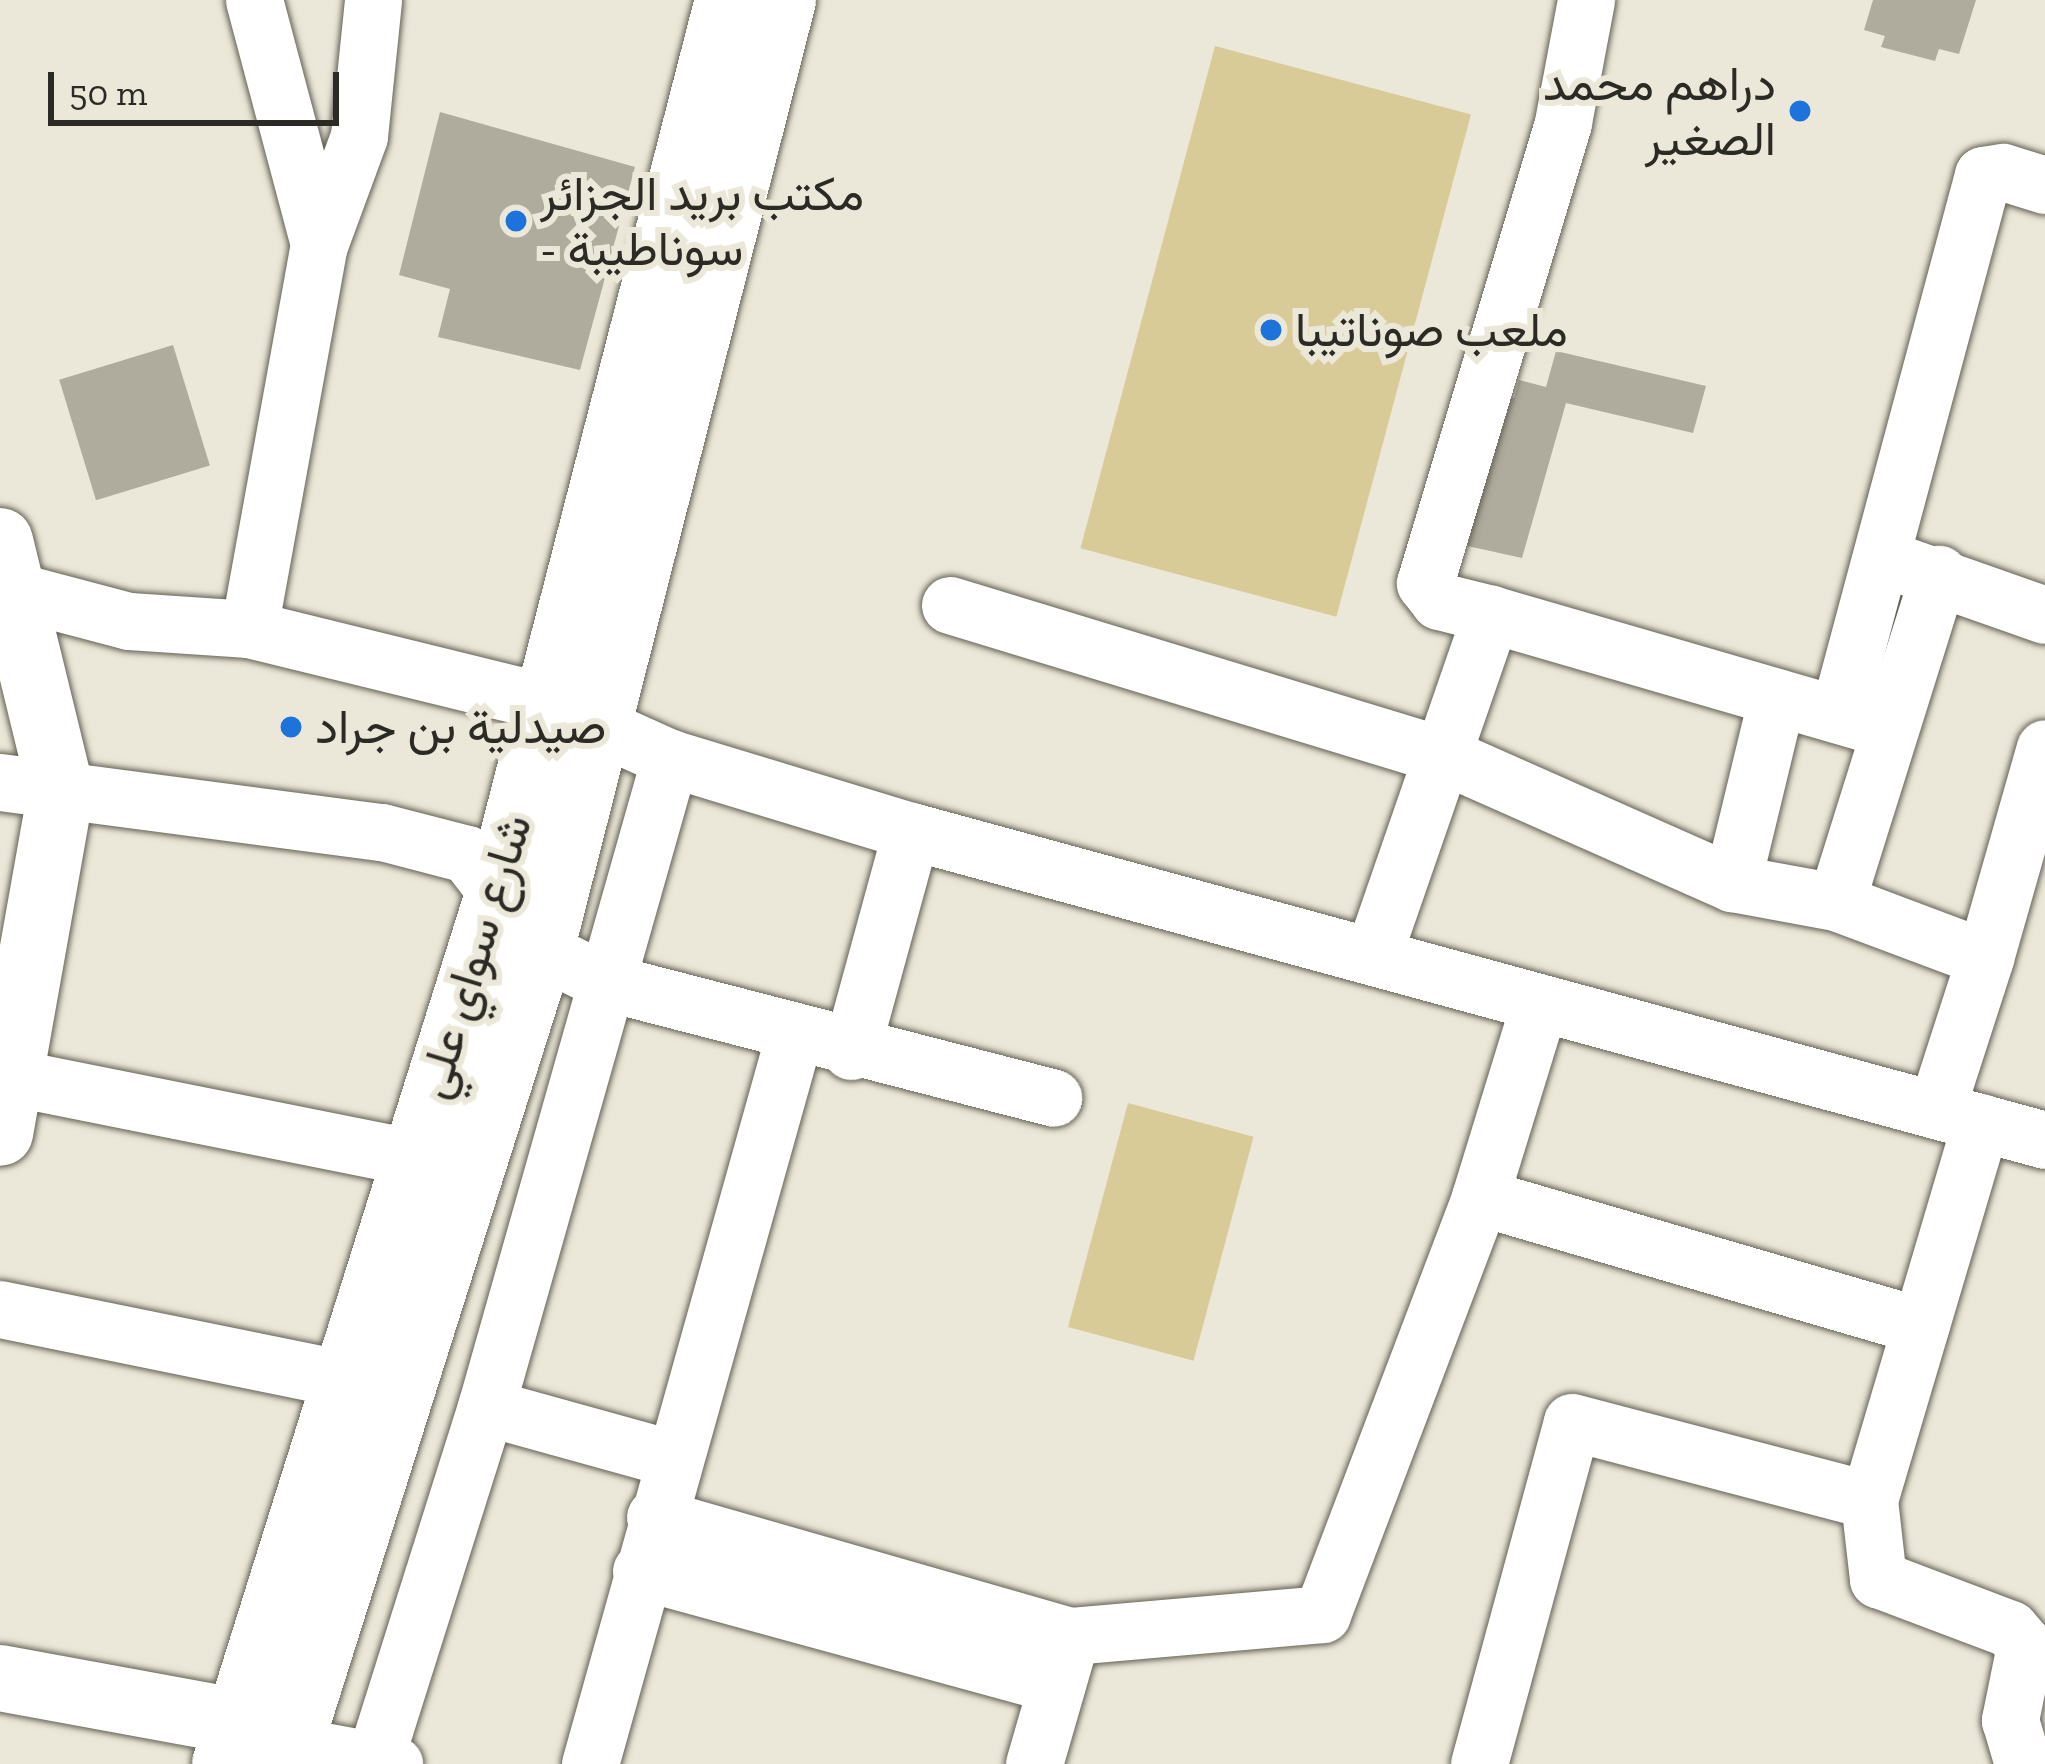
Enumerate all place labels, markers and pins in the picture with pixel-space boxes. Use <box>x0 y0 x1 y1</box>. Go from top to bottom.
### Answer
place label: دراهم محمد الصغير <box>1543 54 1776 167</box>
marker: دراهم محمد الصغير <box>1787 98 1813 124</box>
place label: مكتب بريد الجزائر - سوناطيبة <box>540 164 864 277</box>
marker: مكتب بريد الجزائر - سوناطيبة <box>503 208 529 234</box>
place label: ملعب صوناتيبا <box>1295 301 1568 359</box>
marker: ملعب صوناتيبا <box>1258 317 1284 343</box>
place label: صيدلية بن جراد <box>315 698 606 756</box>
marker: صيدلية بن جراد <box>278 714 304 740</box>

